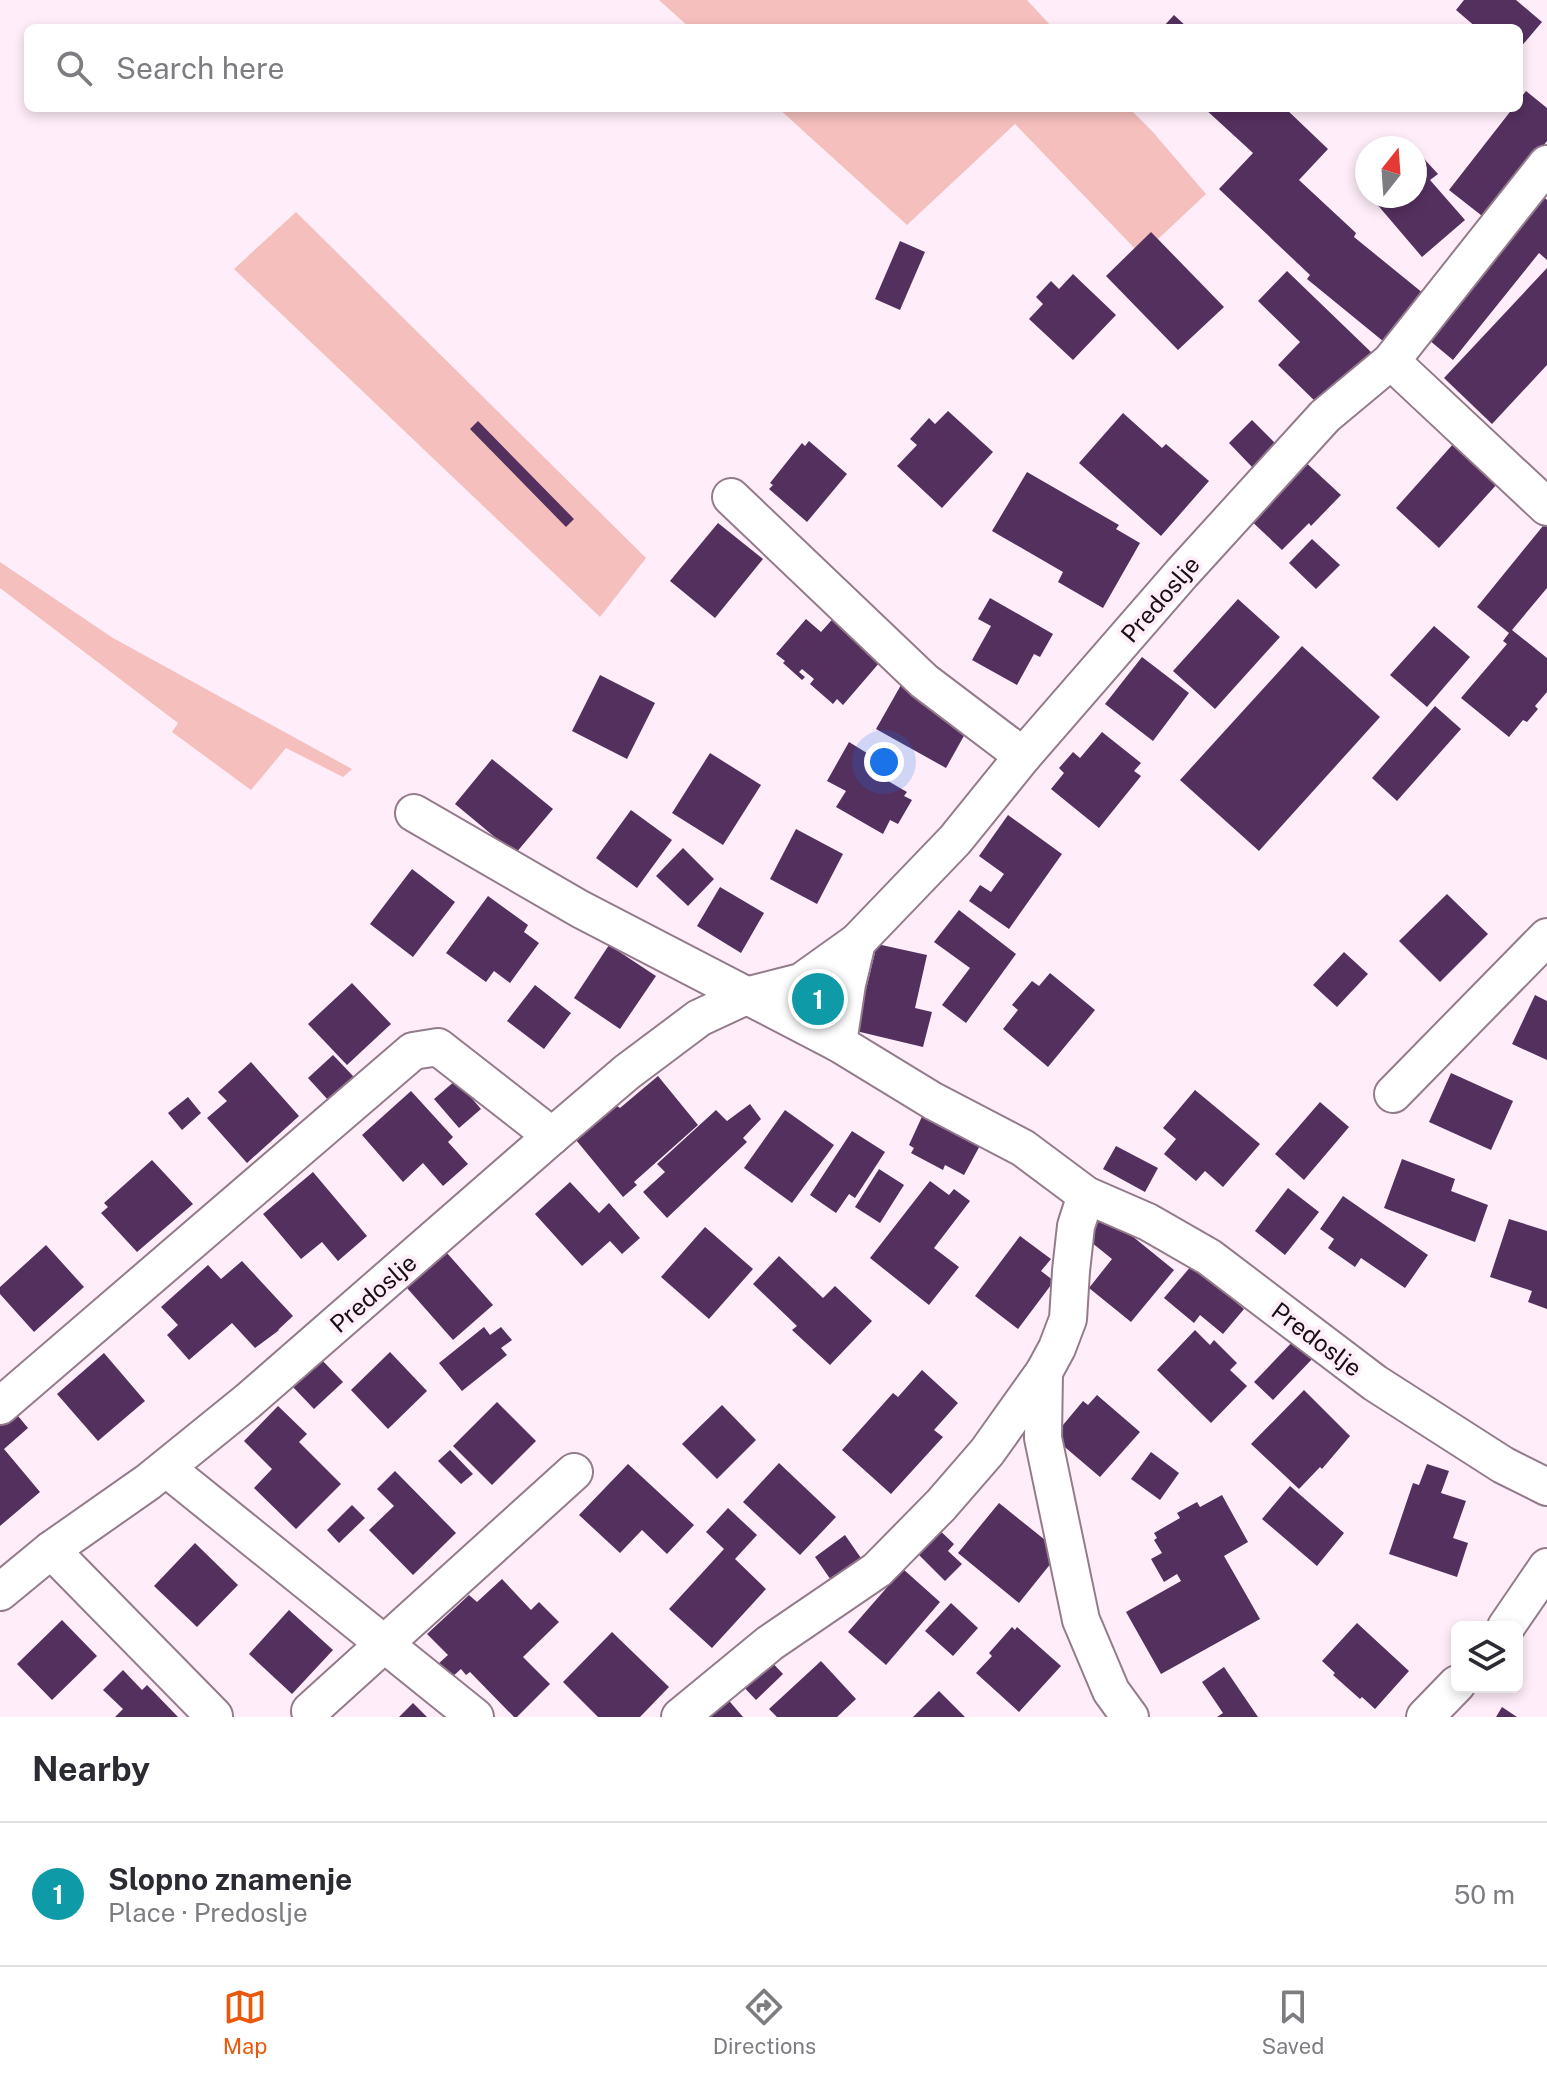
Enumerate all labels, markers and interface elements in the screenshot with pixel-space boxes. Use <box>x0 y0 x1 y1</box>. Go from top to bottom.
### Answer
search box <box>24 24 1523 112</box>
icon: search <box>52 46 96 90</box>
text: Search here <box>116 50 284 86</box>
north arrow <box>1355 136 1427 208</box>
street label: Predoslje <box>1115 550 1205 648</box>
your location <box>864 742 904 782</box>
pin: 1 <box>792 969 844 1029</box>
street label: Predoslje <box>324 1248 422 1338</box>
street label: Predoslje <box>1267 1296 1367 1382</box>
map controls <box>1451 1621 1523 1693</box>
button: layers <box>1451 1621 1523 1693</box>
text: Nearby <box>32 1749 150 1789</box>
text: Slopno znamenje <box>108 1861 352 1897</box>
text: 1 <box>52 1879 64 1910</box>
text: 50 m <box>1454 1879 1515 1910</box>
text: Place · Predoslje <box>108 1897 308 1928</box>
tab: Map <box>223 1985 267 2059</box>
tab: Directions <box>713 1985 816 2059</box>
tab: Saved <box>1261 1985 1324 2059</box>

